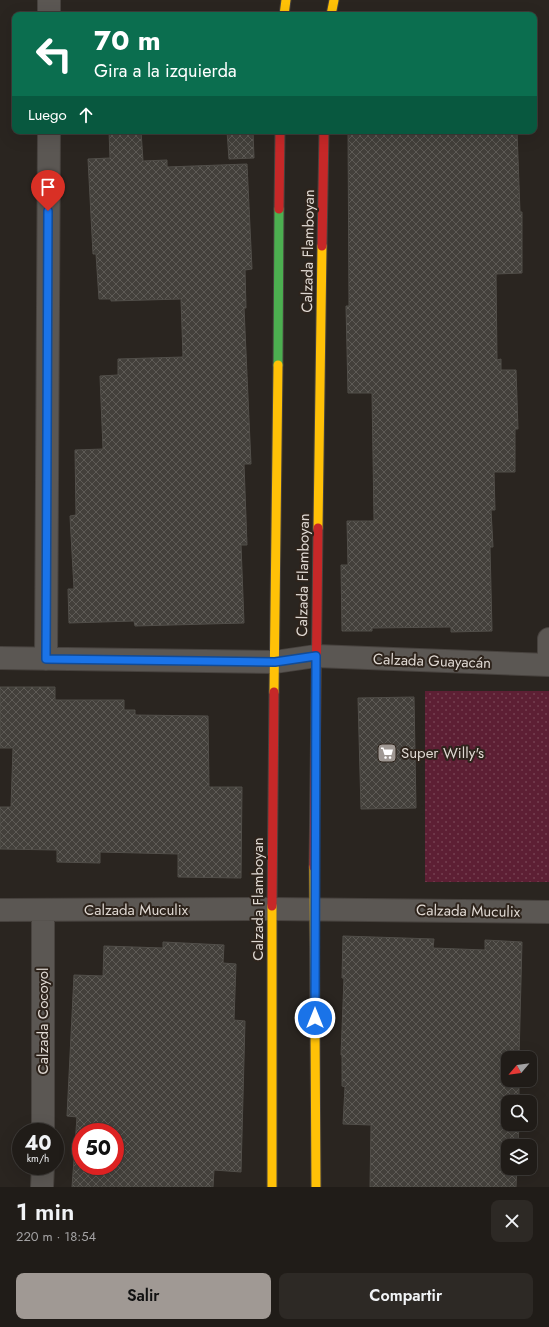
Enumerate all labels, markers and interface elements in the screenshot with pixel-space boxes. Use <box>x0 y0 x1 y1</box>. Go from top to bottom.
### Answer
text: 70 m <box>94 20 161 61</box>
icon: left <box>28 28 80 80</box>
text: Gira a la izquierda <box>94 58 237 84</box>
text: Luego <box>28 104 67 126</box>
icon: ahead <box>75 104 97 126</box>
pin <box>31 170 65 211</box>
icon: arrive <box>37 176 59 198</box>
street label: Calzada Flamboyan <box>296 189 320 313</box>
street label: Calzada Flamboyan <box>291 513 315 637</box>
street label: Calzada Guayacán <box>373 648 491 674</box>
supermarket icon: Super Willy's <box>376 742 398 764</box>
place label: Super Willy's <box>401 742 484 764</box>
street label: Calzada Flamboyan <box>247 837 269 961</box>
street label: Calzada Muculix <box>84 899 189 921</box>
street label: Calzada Muculix <box>416 899 521 923</box>
street label: Calzada Cocoyol <box>32 968 54 1074</box>
position arrow <box>294 997 336 1039</box>
north arrow <box>501 1051 537 1087</box>
map controls <box>501 1051 537 1175</box>
button: search <box>501 1095 537 1131</box>
speed limit sign: 50 <box>72 1123 124 1175</box>
text: 40 <box>24 1129 52 1158</box>
button: layers <box>501 1139 537 1175</box>
text: km/h <box>27 1151 49 1166</box>
text: 1 min <box>16 1194 74 1229</box>
button: close <box>491 1200 533 1242</box>
text: 220 m · 18:54 <box>16 1227 96 1246</box>
button: Salir <box>16 1273 271 1319</box>
button: Compartir <box>279 1273 533 1319</box>

